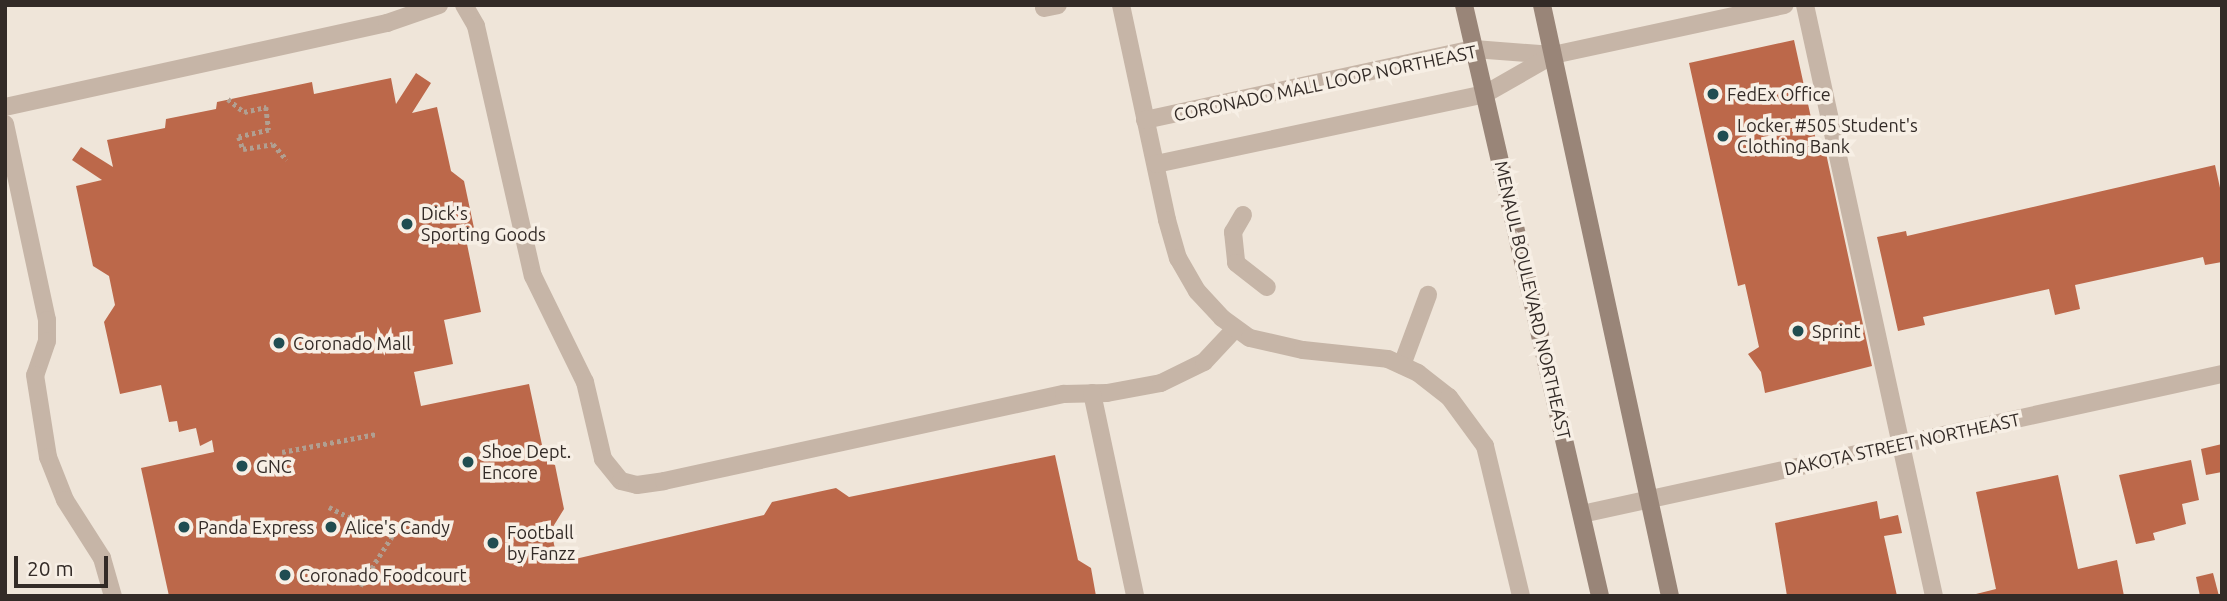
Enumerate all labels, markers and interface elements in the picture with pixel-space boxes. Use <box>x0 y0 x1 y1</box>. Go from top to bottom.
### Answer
street label: CORONADO MALL LOOP NORTHEAST <box>1172 40 1478 126</box>
place label: FedEx Office <box>1727 83 1831 105</box>
marker: FedEx Office <box>1705 86 1721 102</box>
place label: Locker #505 Student's Clothing Bank <box>1737 115 1918 158</box>
marker: Locker #505 Student's Clothing Bank <box>1715 128 1731 144</box>
street label: MENAUL BOULEVARD NORTHEAST <box>1490 159 1576 441</box>
place label: Dick's Sporting Goods <box>421 203 546 246</box>
marker: Dick's Sporting Goods <box>399 216 415 232</box>
place label: Sprint <box>1812 320 1861 342</box>
marker: Sprint <box>1790 323 1806 339</box>
place label: Coronado Mall <box>293 332 411 354</box>
marker: Coronado Mall <box>271 335 287 351</box>
street label: DAKOTA STREET NORTHEAST <box>1782 408 2022 480</box>
place label: Shoe Dept. Encore <box>482 441 571 484</box>
marker: Shoe Dept. Encore <box>460 454 476 470</box>
place label: GNC <box>256 455 292 477</box>
marker: GNC <box>234 458 250 474</box>
place label: Panda Express <box>198 516 314 538</box>
place label: Alice's Candy <box>345 516 450 538</box>
marker: Panda Express <box>176 519 192 535</box>
marker: Alice's Candy <box>323 519 339 535</box>
place label: Football by Fanzz <box>507 522 575 564</box>
marker: Football by Fanzz <box>485 535 501 551</box>
scale bar <box>18 542 112 586</box>
text: 20 m <box>27 556 74 580</box>
place label: Coronado Foodcourt <box>299 564 467 586</box>
marker: Coronado Foodcourt <box>277 567 293 583</box>

